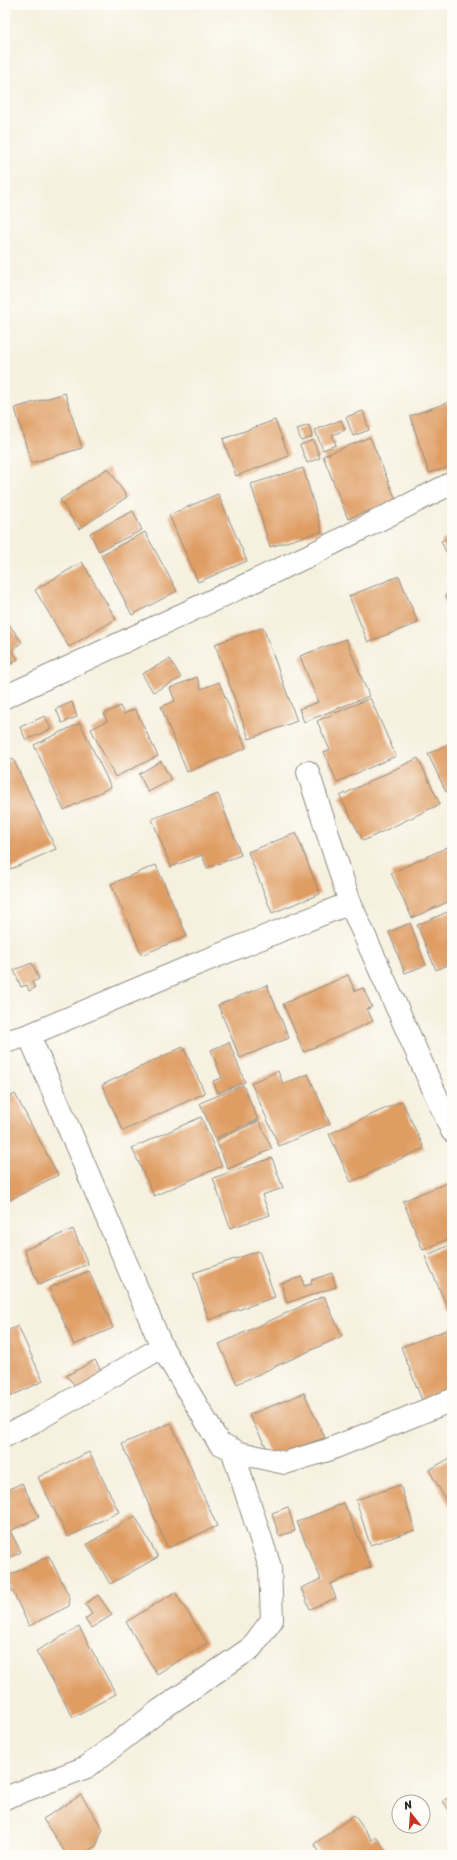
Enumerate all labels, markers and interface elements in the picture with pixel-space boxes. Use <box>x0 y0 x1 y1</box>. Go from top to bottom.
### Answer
north arrow <box>391 1794 431 1834</box>
text: N <box>401 1795 415 1815</box>

